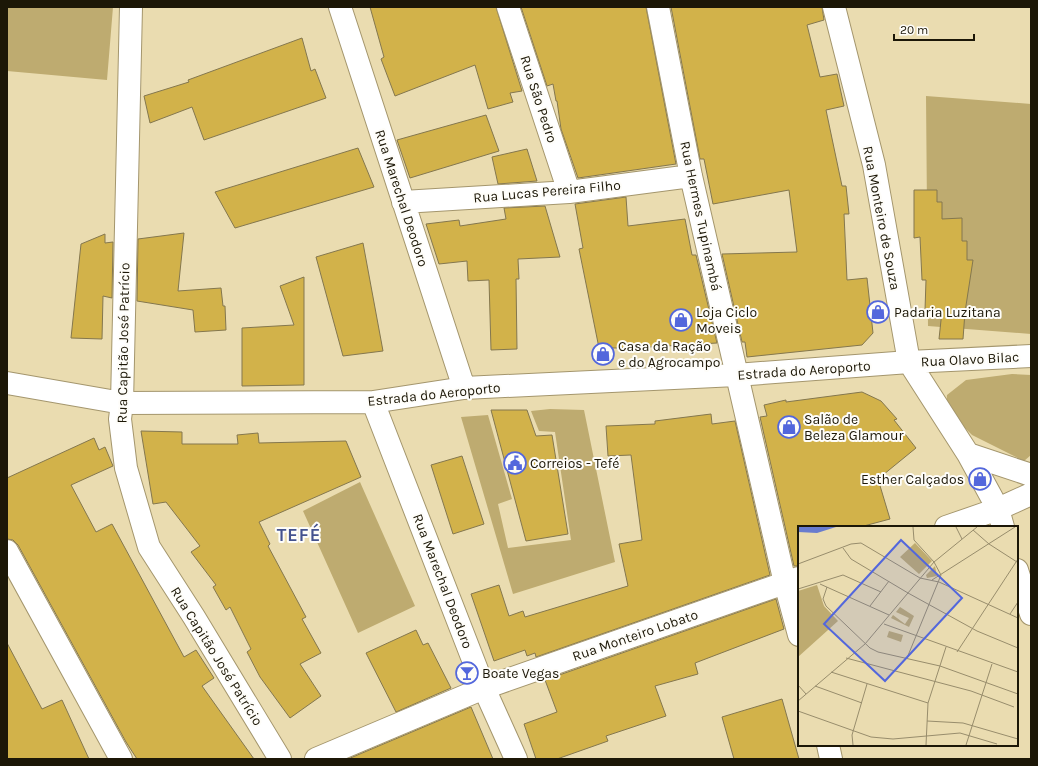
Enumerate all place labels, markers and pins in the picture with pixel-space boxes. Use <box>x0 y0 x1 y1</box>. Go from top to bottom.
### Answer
shop icon: Padaria Luzitana <box>865 299 891 325</box>
place label: Loja Ciclo Moveis <box>696 304 757 337</box>
place label: Padaria Luzitana <box>894 304 1001 321</box>
shop icon: Loja Ciclo Moveis <box>668 307 694 333</box>
place label: Casa da Ração e do Agrocampo <box>618 338 720 371</box>
shop icon: Casa da Ração e do Agrocampo <box>590 341 616 367</box>
place label: Salão de Beleza Glamour <box>804 411 905 444</box>
shop icon: Salão de Beleza Glamour <box>776 414 802 440</box>
public building icon: Correios - Tefé <box>502 450 528 476</box>
place label: Correios - Tefé <box>530 455 619 472</box>
shop icon: Esther Calçados <box>967 466 993 492</box>
place label: Esther Calçados <box>861 471 964 488</box>
bar icon: Boate Vegas <box>454 660 480 686</box>
place label: Boate Vegas <box>482 665 559 682</box>

